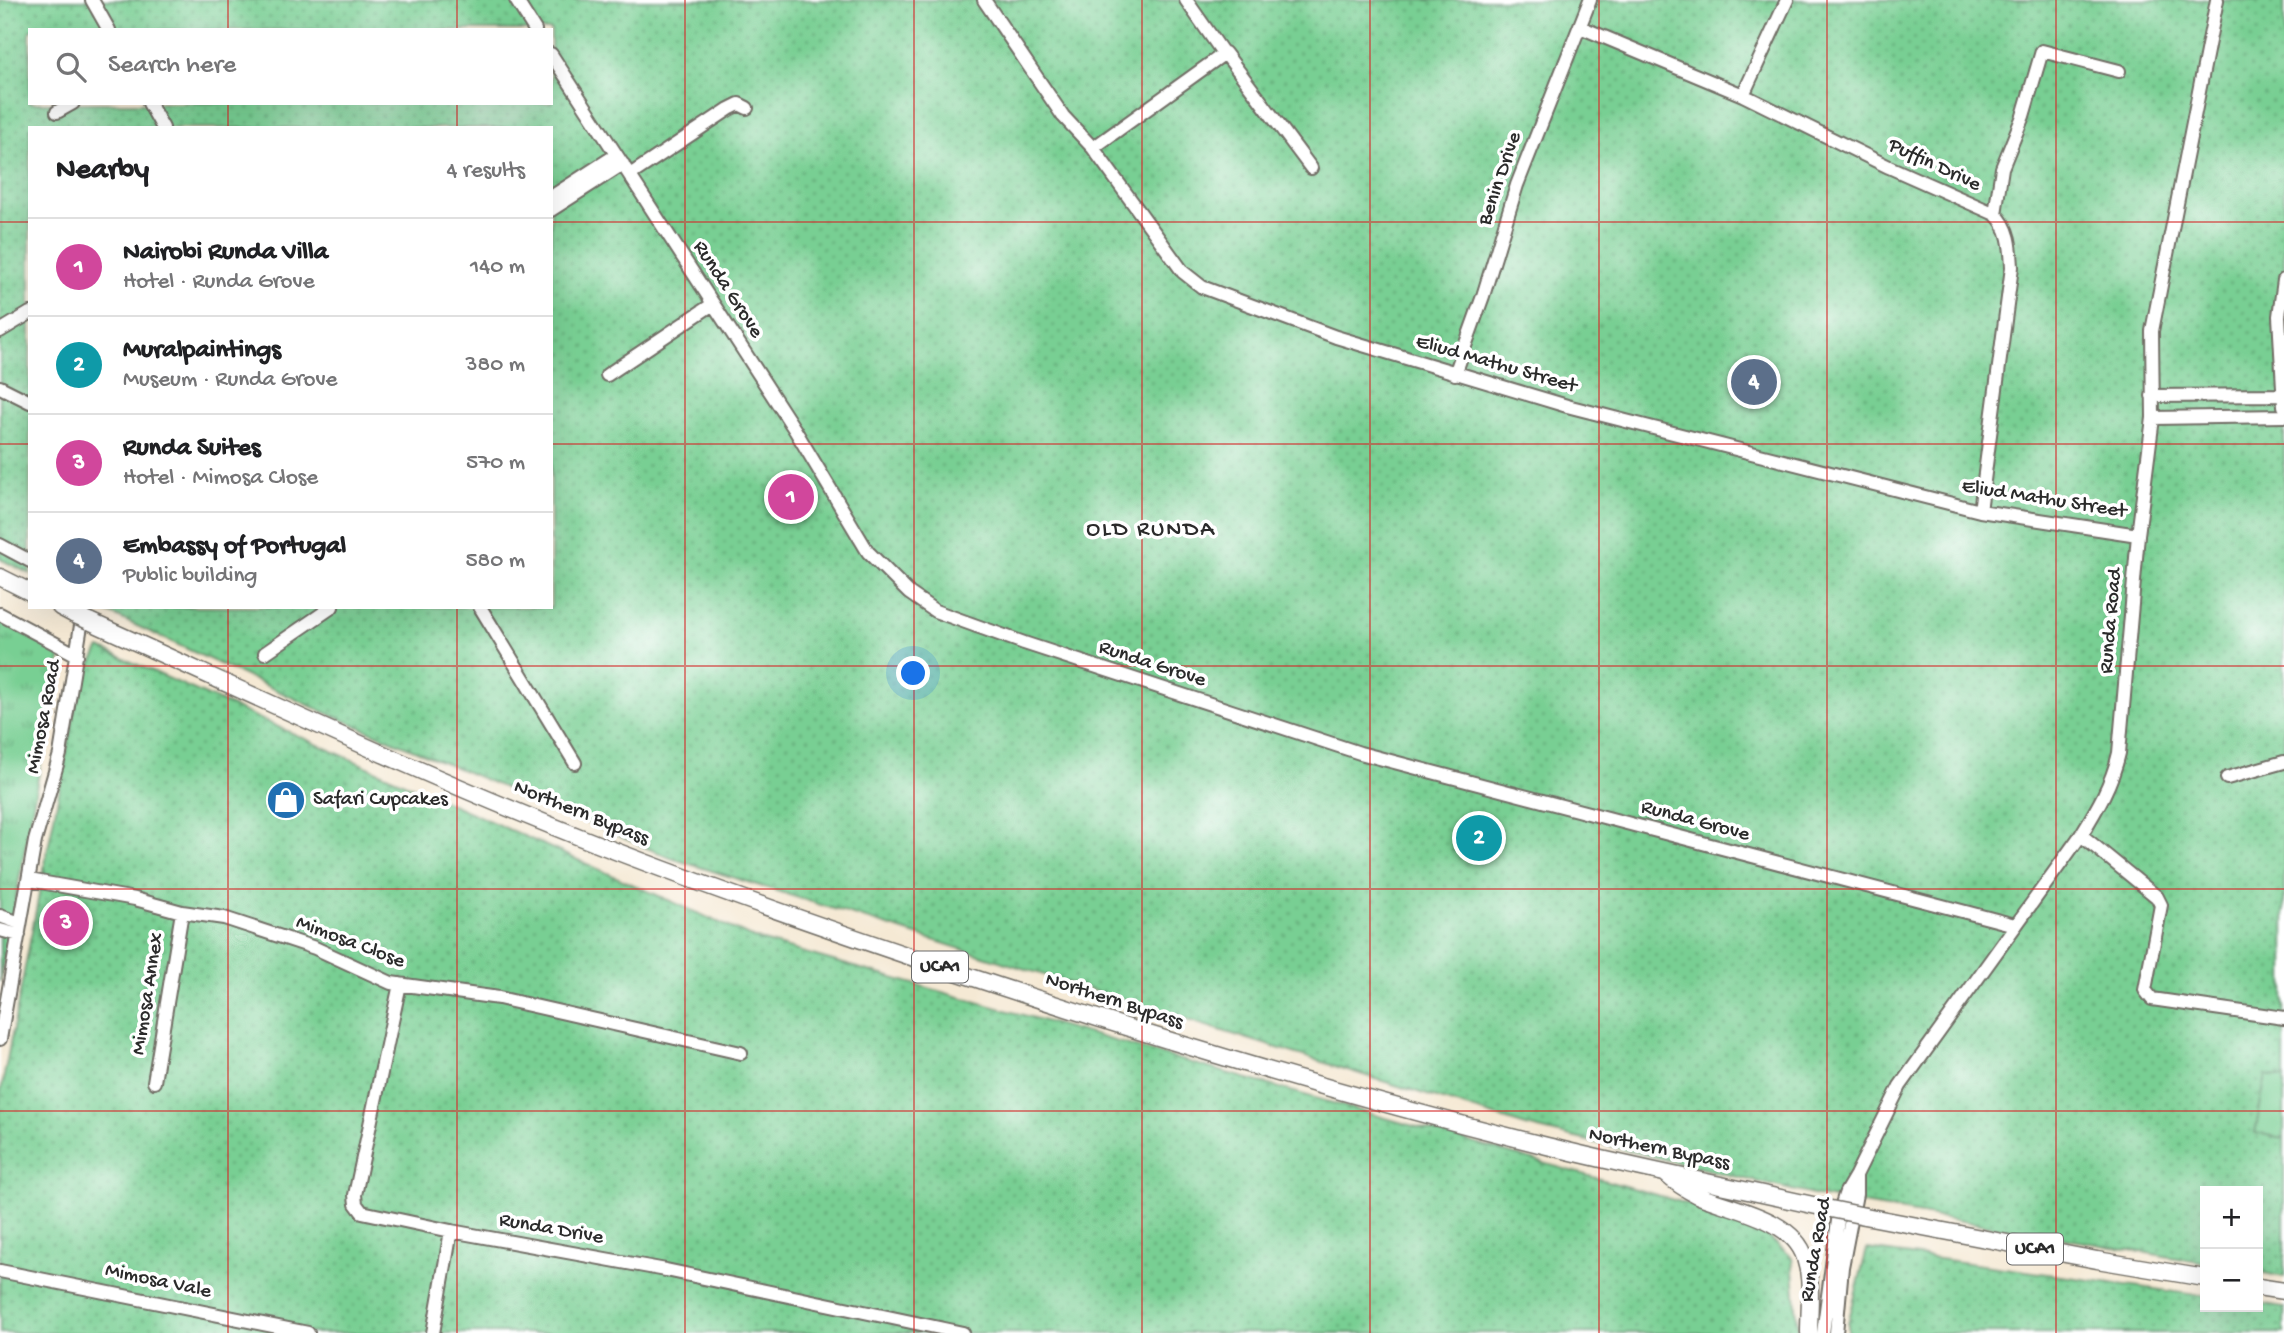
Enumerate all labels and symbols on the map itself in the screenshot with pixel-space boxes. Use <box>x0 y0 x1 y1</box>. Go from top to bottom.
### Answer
street label: Benin Drive <box>1473 128 1529 230</box>
street label: Puffin Drive <box>1883 133 1985 199</box>
street label: Runda Grove <box>686 236 768 345</box>
street label: Eliud Mathu Street <box>1413 330 1582 401</box>
pin: 4 <box>1731 356 1777 408</box>
pin: 1 <box>768 471 814 523</box>
street label: Eliud Mathu Street <box>1960 475 2130 526</box>
district label: OLD RUNDA <box>1086 517 1216 544</box>
street label: Runda Road <box>2095 566 2129 675</box>
street label: Runda Grove <box>1095 636 1210 694</box>
street label: Mimosa Road <box>22 656 69 776</box>
your location <box>896 656 930 690</box>
street label: Northern Bypass <box>510 776 653 853</box>
shop icon: Safari Cupcakes <box>265 779 307 821</box>
place label: Safari Cupcakes <box>313 788 449 813</box>
street label: Runda Grove <box>1638 796 1753 849</box>
pin: 2 <box>1456 812 1502 864</box>
pin: 3 <box>43 897 89 949</box>
street label: Mimosa Close <box>292 911 409 976</box>
street label: Mimosa Annex <box>127 931 171 1057</box>
road number: UCA1 <box>912 951 968 982</box>
street label: Northern Bypass <box>1042 968 1187 1036</box>
street label: Northern Bypass <box>1586 1123 1733 1177</box>
street label: Runda Road <box>1796 1194 1839 1304</box>
street label: Runda Drive <box>497 1209 606 1252</box>
road number: UCA1 <box>2007 1233 2063 1264</box>
street label: Mimosa Vale <box>103 1259 215 1306</box>

